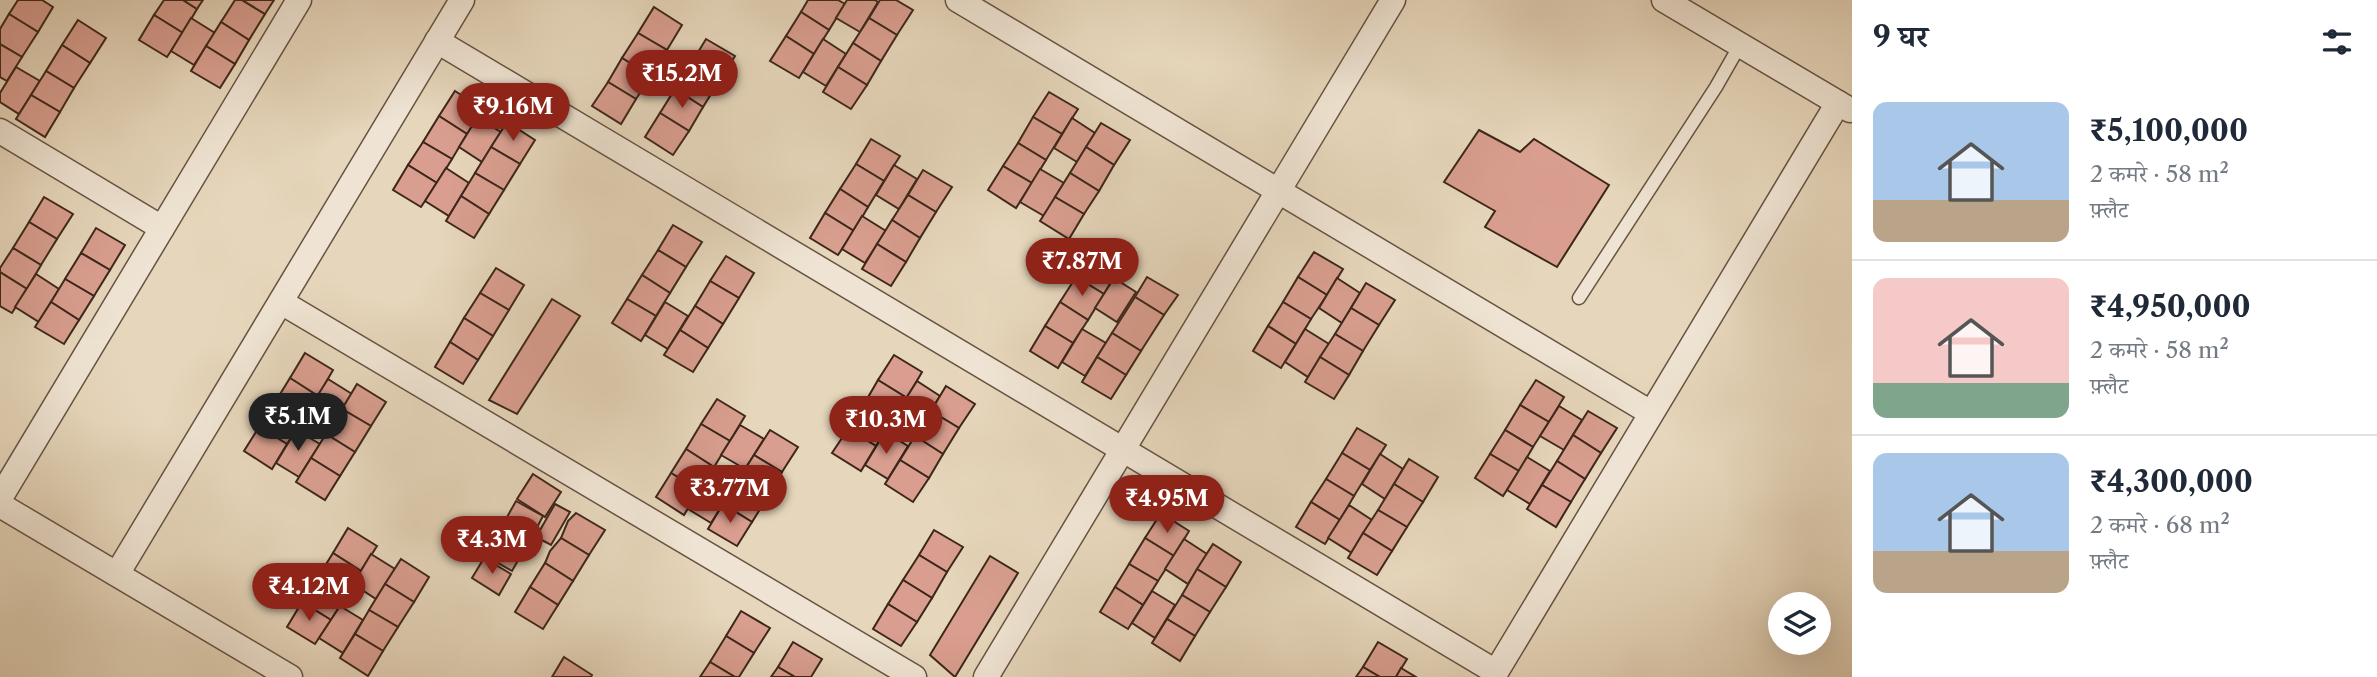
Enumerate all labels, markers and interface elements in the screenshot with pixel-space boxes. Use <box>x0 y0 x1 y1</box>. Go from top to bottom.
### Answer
text: 9 घर <box>1873 18 1928 55</box>
icon: filters <box>2318 23 2356 61</box>
pin: ₹15.2M <box>625 50 739 110</box>
text: ₹15.2M <box>642 59 722 87</box>
pin: ₹9.16M <box>456 83 570 143</box>
text: ₹9.16M <box>473 92 553 120</box>
text: ₹5,100,000 <box>2090 112 2248 149</box>
icon: home <box>1929 130 2013 214</box>
text: 2 कमरे · 58 m² <box>2090 160 2229 188</box>
text: फ़्लैट <box>2090 196 2128 224</box>
pin: ₹7.87M <box>1025 238 1139 298</box>
text: ₹7.87M <box>1042 247 1122 275</box>
text: ₹4,950,000 <box>2090 288 2251 325</box>
icon: home <box>1929 306 2013 390</box>
text: 2 कमरे · 58 m² <box>2090 336 2229 364</box>
text: फ़्लैट <box>2090 372 2128 400</box>
pin: ₹5.1M <box>249 393 347 453</box>
pin: ₹10.3M <box>829 396 943 456</box>
text: ₹5.1M <box>265 402 331 430</box>
text: ₹10.3M <box>845 405 927 433</box>
text: ₹4,300,000 <box>2090 463 2253 500</box>
pin: ₹3.77M <box>673 466 787 525</box>
text: ₹3.77M <box>690 474 770 502</box>
pin: ₹4.95M <box>1110 476 1224 535</box>
icon: home <box>1929 481 2013 565</box>
text: ₹4.95M <box>1125 484 1209 512</box>
text: 2 कमरे · 68 m² <box>2090 511 2230 539</box>
pin: ₹4.3M <box>443 516 541 576</box>
text: ₹4.3M <box>457 525 527 553</box>
text: फ़्लैट <box>2090 547 2128 575</box>
pin: ₹4.12M <box>252 564 366 623</box>
text: ₹4.12M <box>268 572 350 600</box>
map controls <box>1768 592 1831 655</box>
button: layers <box>1768 592 1831 655</box>

